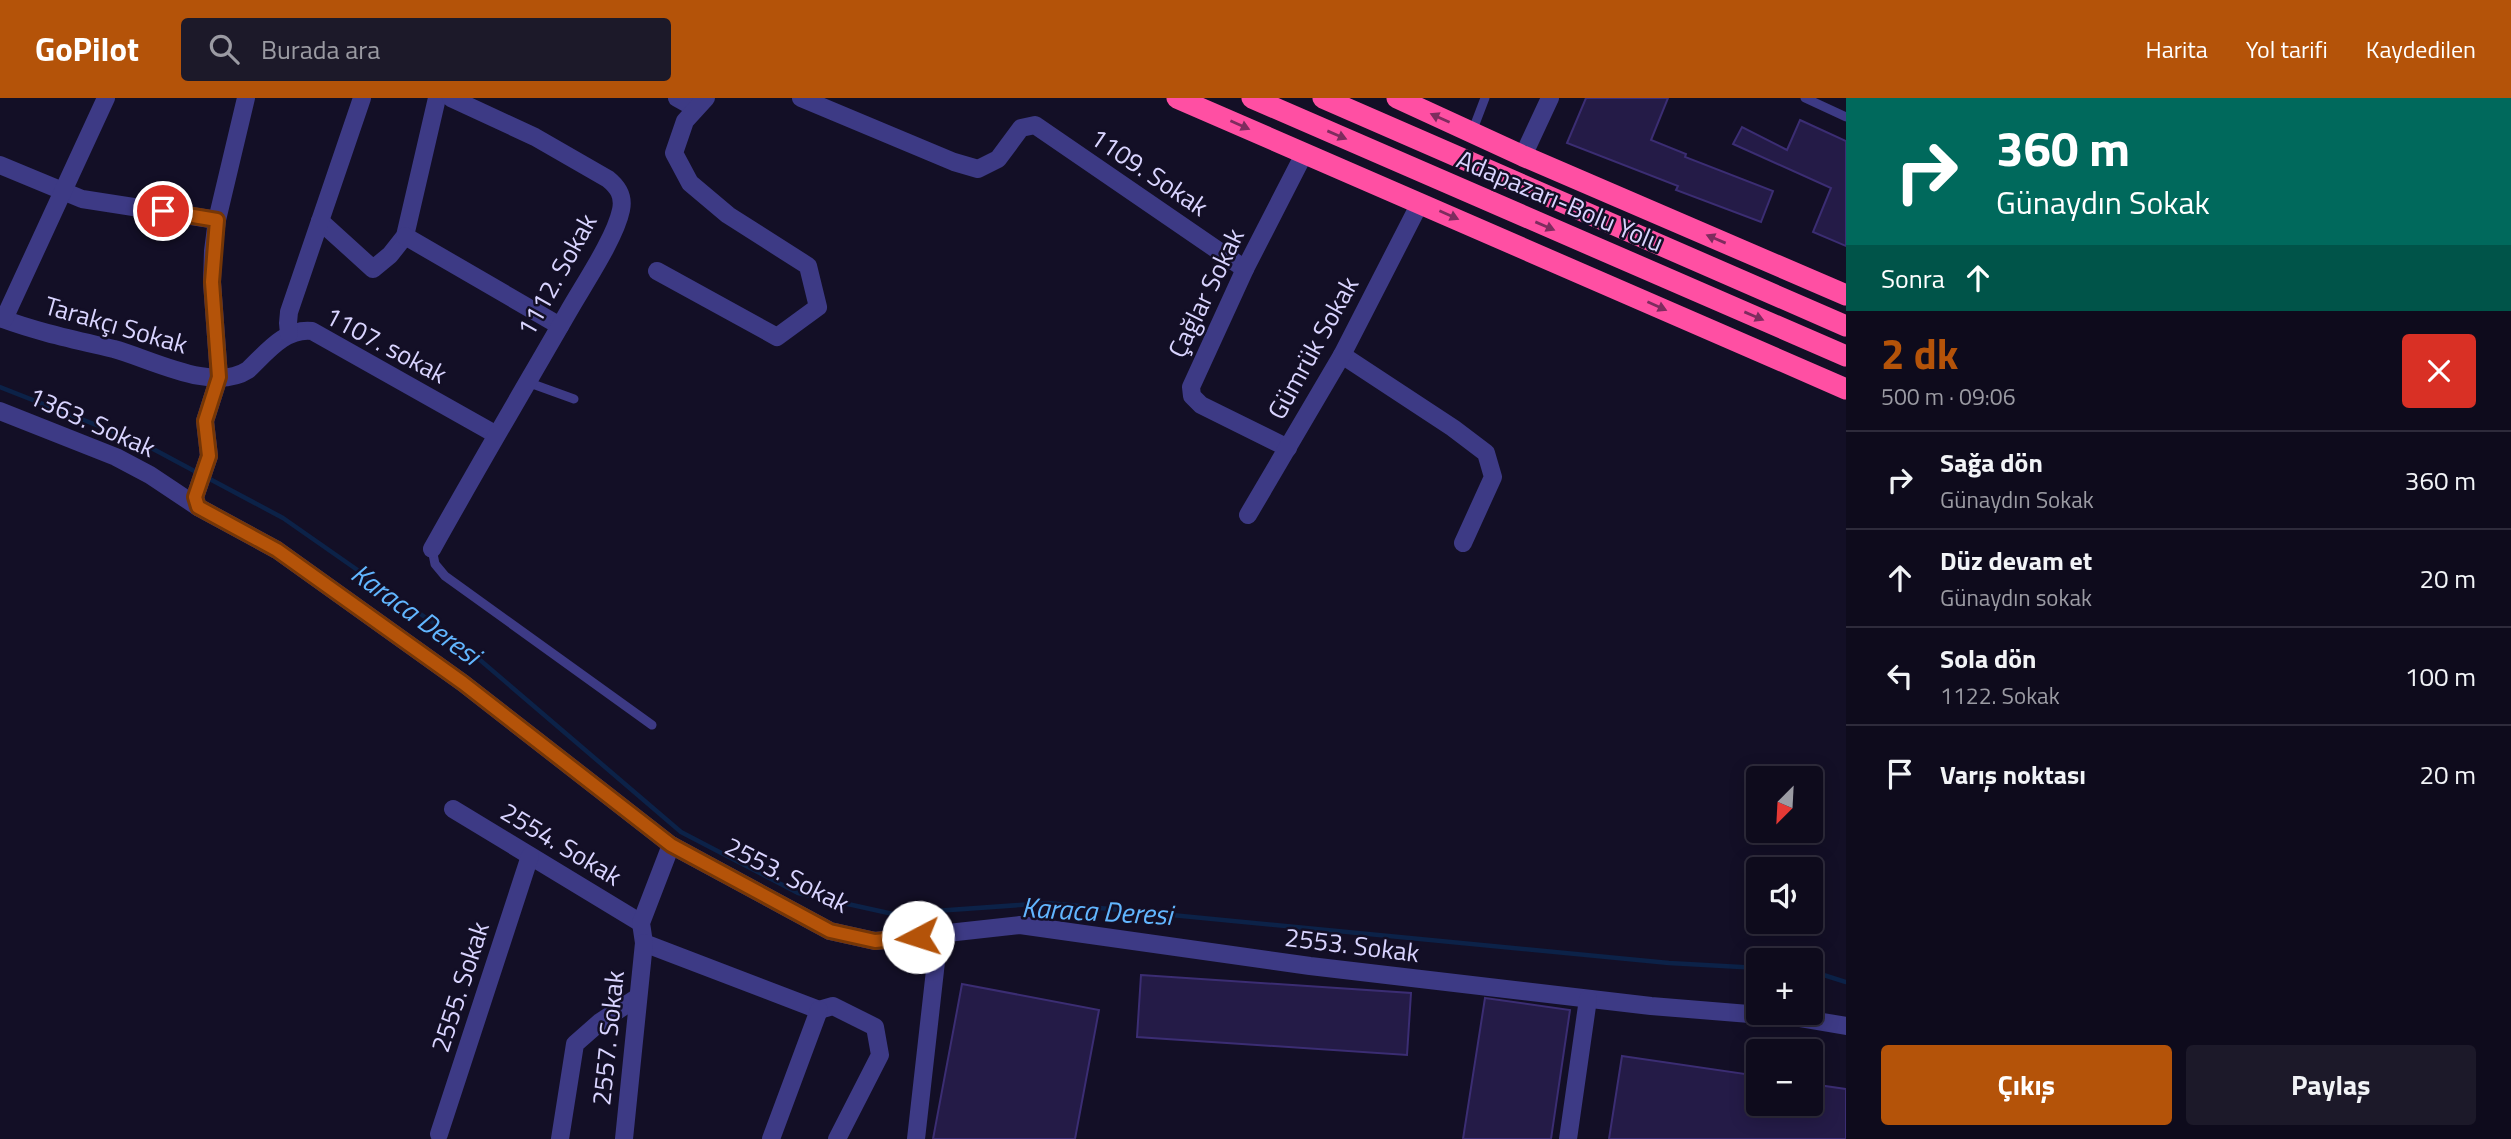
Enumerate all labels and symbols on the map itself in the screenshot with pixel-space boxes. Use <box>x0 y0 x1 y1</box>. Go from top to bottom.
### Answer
one-way arrow <box>1430 112 1451 123</box>
street label: 1109. Sokak <box>1082 118 1216 226</box>
one-way arrow <box>1229 120 1250 131</box>
one-way arrow <box>1326 130 1347 141</box>
street label: Adapazarı-Bolu Yolu <box>1451 139 1669 262</box>
pin <box>133 181 193 241</box>
street label: 1112. Sokak <box>507 206 606 343</box>
one-way arrow <box>1438 210 1459 221</box>
one-way arrow <box>1535 220 1556 231</box>
street label: Çağlar Sokak <box>1157 221 1254 364</box>
one-way arrow <box>1706 233 1726 245</box>
street label: Gümrük Sokak <box>1257 269 1368 426</box>
street label: Tarakçı Sokak <box>40 286 192 364</box>
street label: 1107. sokak <box>318 296 454 393</box>
one-way arrow <box>1647 300 1667 312</box>
one-way arrow <box>1744 310 1764 322</box>
street label: 1363. Sokak <box>22 376 162 467</box>
water label: Karaca Deresi <box>343 552 493 677</box>
north arrow <box>1746 766 1824 844</box>
street label: 2554. Sokak <box>493 792 629 895</box>
street label: 2553. Sokak <box>718 826 856 923</box>
water label: Karaca Deresi <box>1021 885 1177 936</box>
position arrow <box>881 900 955 974</box>
street label: 2555. Sokak <box>420 916 499 1057</box>
street label: 2553. Sokak <box>1283 917 1422 972</box>
street label: 2557. Sokak <box>581 969 634 1107</box>

